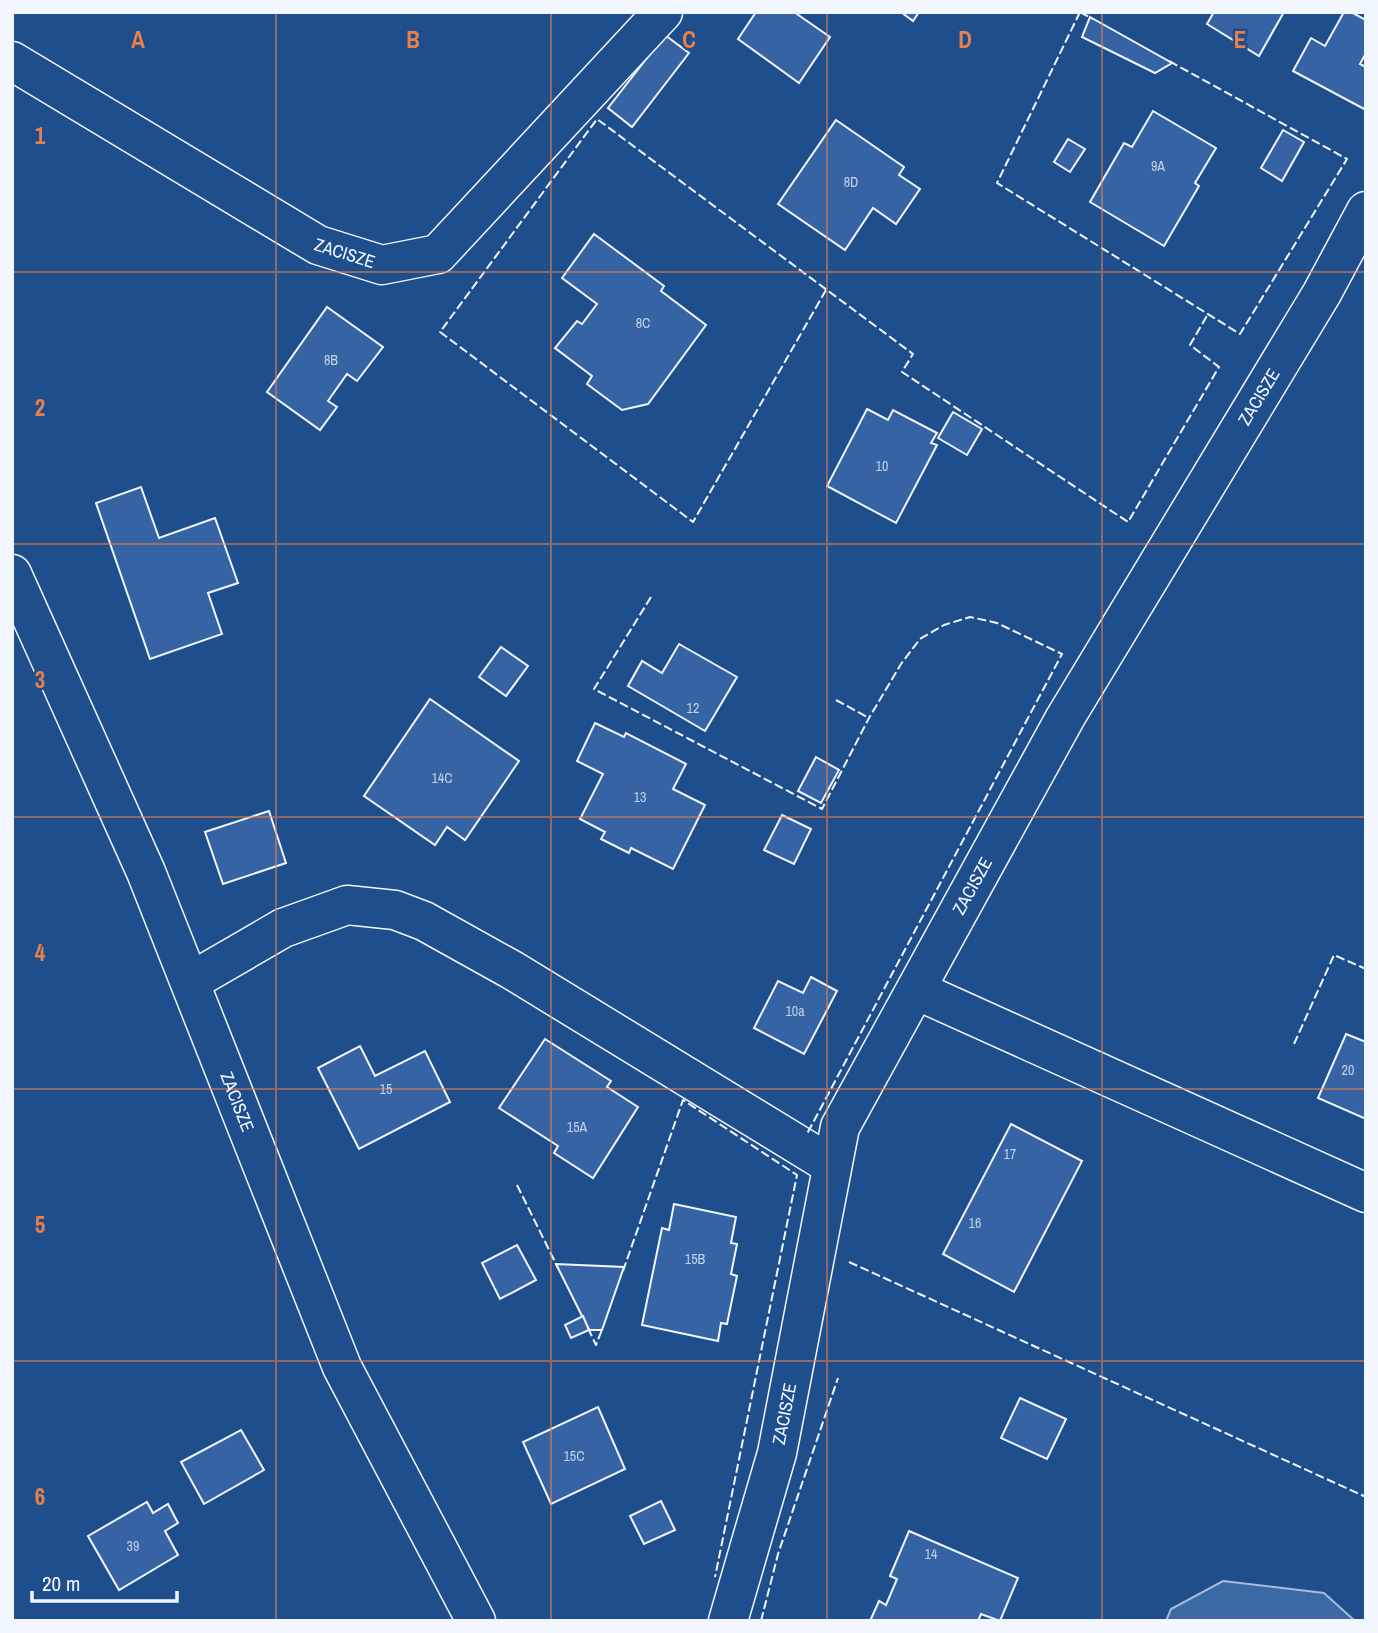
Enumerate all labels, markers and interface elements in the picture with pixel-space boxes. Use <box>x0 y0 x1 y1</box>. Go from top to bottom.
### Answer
text: A <box>131 24 145 55</box>
text: B <box>406 24 420 55</box>
text: C <box>682 24 696 55</box>
text: D <box>958 24 972 55</box>
text: E <box>1234 24 1246 55</box>
text: 1 <box>35 120 46 151</box>
house number: 9A <box>1151 157 1165 175</box>
house number: 8D <box>844 173 858 191</box>
street label: ZACISZE <box>311 232 378 274</box>
house number: 8C <box>636 314 650 332</box>
house number: 8B <box>324 351 338 369</box>
street label: ZACISZE <box>1232 364 1286 430</box>
text: 2 <box>35 392 45 423</box>
house number: 10 <box>876 457 888 475</box>
text: 3 <box>35 664 45 695</box>
house number: 12 <box>687 699 699 717</box>
house number: 14C <box>431 769 453 787</box>
house number: 13 <box>634 788 646 806</box>
street label: ZACISZE <box>946 852 998 919</box>
text: 4 <box>35 937 46 968</box>
house number: 10a <box>785 1002 805 1020</box>
house number: 20 <box>1342 1061 1354 1079</box>
street label: ZACISZE <box>214 1068 261 1135</box>
house number: 15 <box>380 1080 392 1098</box>
house number: 15A <box>567 1118 588 1136</box>
house number: 17 <box>1004 1145 1016 1163</box>
text: 5 <box>35 1209 45 1240</box>
house number: 16 <box>969 1214 981 1232</box>
house number: 15B <box>685 1250 706 1268</box>
street label: ZACISZE <box>766 1381 802 1447</box>
house number: 15C <box>563 1447 585 1465</box>
text: 6 <box>35 1481 45 1512</box>
house number: 39 <box>127 1537 139 1555</box>
house number: 14 <box>925 1545 938 1563</box>
scale bar <box>32 1560 177 1604</box>
text: 20 m <box>42 1569 80 1598</box>

